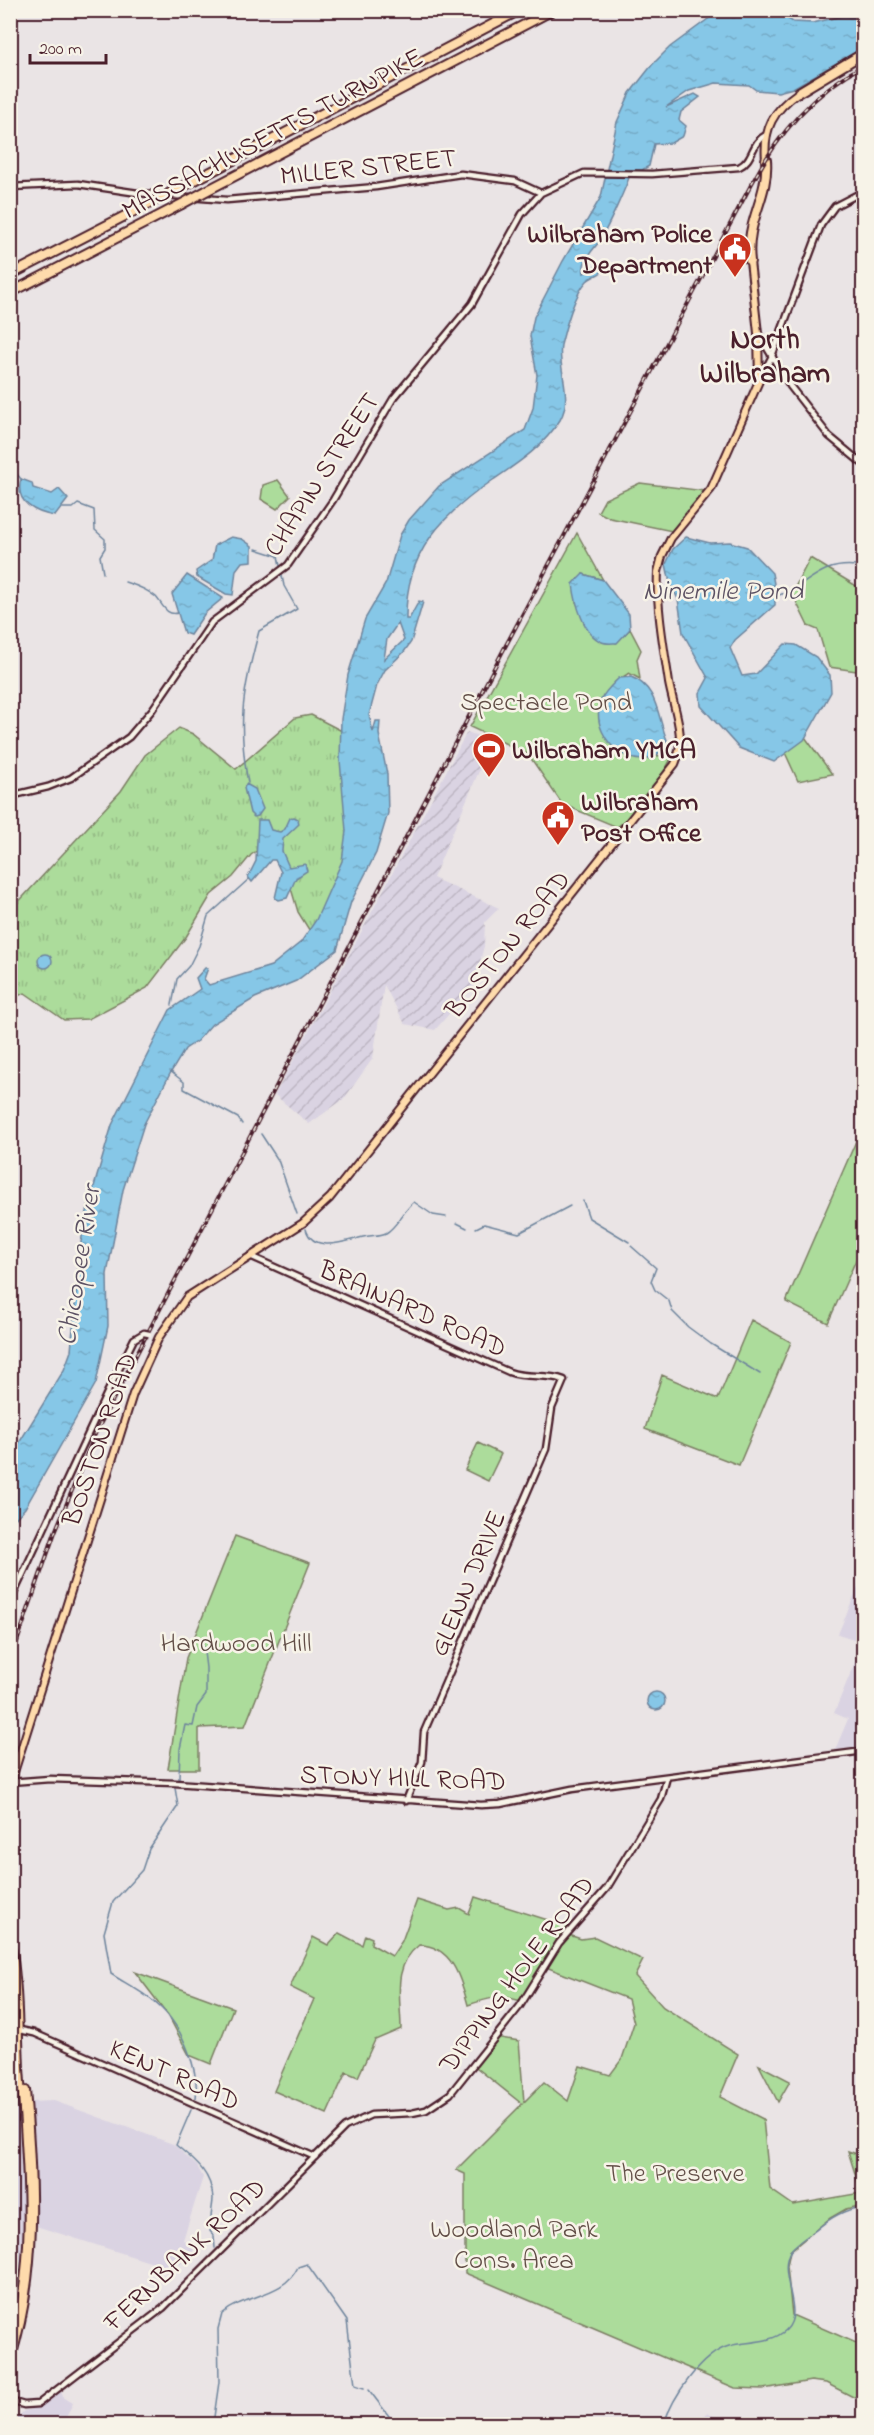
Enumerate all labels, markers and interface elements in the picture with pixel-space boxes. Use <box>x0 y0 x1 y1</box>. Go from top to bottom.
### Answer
scale bar <box>30 27 106 65</box>
text: 200 m <box>39 37 82 63</box>
street label: MASSACHUSETTS TURNPIKE <box>116 39 431 231</box>
street label: MILLER STREET <box>278 140 458 197</box>
place label: Wilbraham Police Department <box>527 216 713 286</box>
public building icon: Wilbraham Police Department <box>717 231 753 278</box>
district label: North Wilbraham <box>700 319 830 397</box>
street label: CHAPIN STREET <box>255 386 391 565</box>
water label: Ninemile Pond <box>643 572 804 613</box>
park label: Spectacle Pond <box>460 684 632 723</box>
sports icon: Wilbraham YMCA <box>471 731 507 778</box>
place label: Wilbraham YMCA <box>512 732 696 771</box>
place label: Wilbraham Post Office <box>581 784 702 854</box>
public building icon: Wilbraham Post Office <box>540 799 576 846</box>
street label: BOSTON ROAD <box>436 863 581 1029</box>
water label: Chicopee River <box>48 1179 114 1348</box>
street label: BRAINARD ROAD <box>311 1251 512 1369</box>
street label: BOSTON ROAD <box>53 1348 149 1533</box>
street label: GLENN DRIVE <box>421 1505 518 1663</box>
park label: Hardwood Hill <box>161 1625 311 1664</box>
street label: STONY HILL ROAD <box>299 1756 507 1803</box>
street label: DIPPING HOLE ROAD <box>430 1869 605 2083</box>
street label: KENT ROAD <box>102 2030 246 2122</box>
park label: The Preserve <box>605 2155 745 2194</box>
street label: FERNBANK ROAD <box>95 2170 276 2342</box>
park label: Woodland Park Cons. Area <box>430 2211 598 2281</box>

